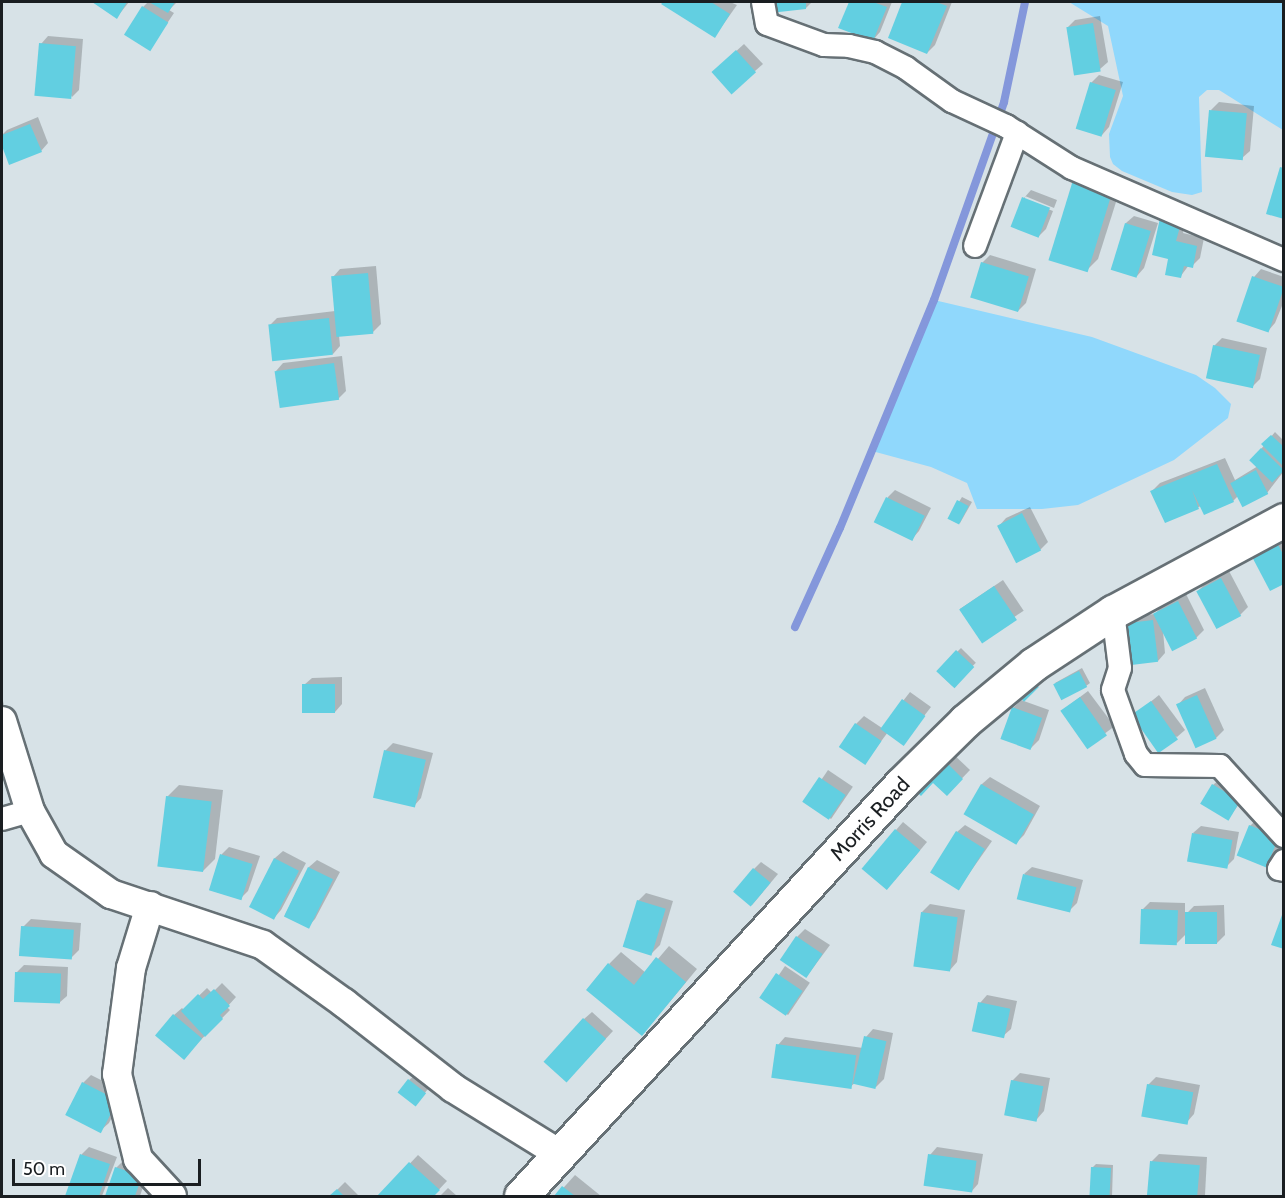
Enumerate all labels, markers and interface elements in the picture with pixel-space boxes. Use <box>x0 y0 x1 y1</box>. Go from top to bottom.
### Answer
street label: Morris Road <box>825 772 915 866</box>
scale bar <box>15 1147 204 1185</box>
text: 50 m <box>23 1158 65 1180</box>

